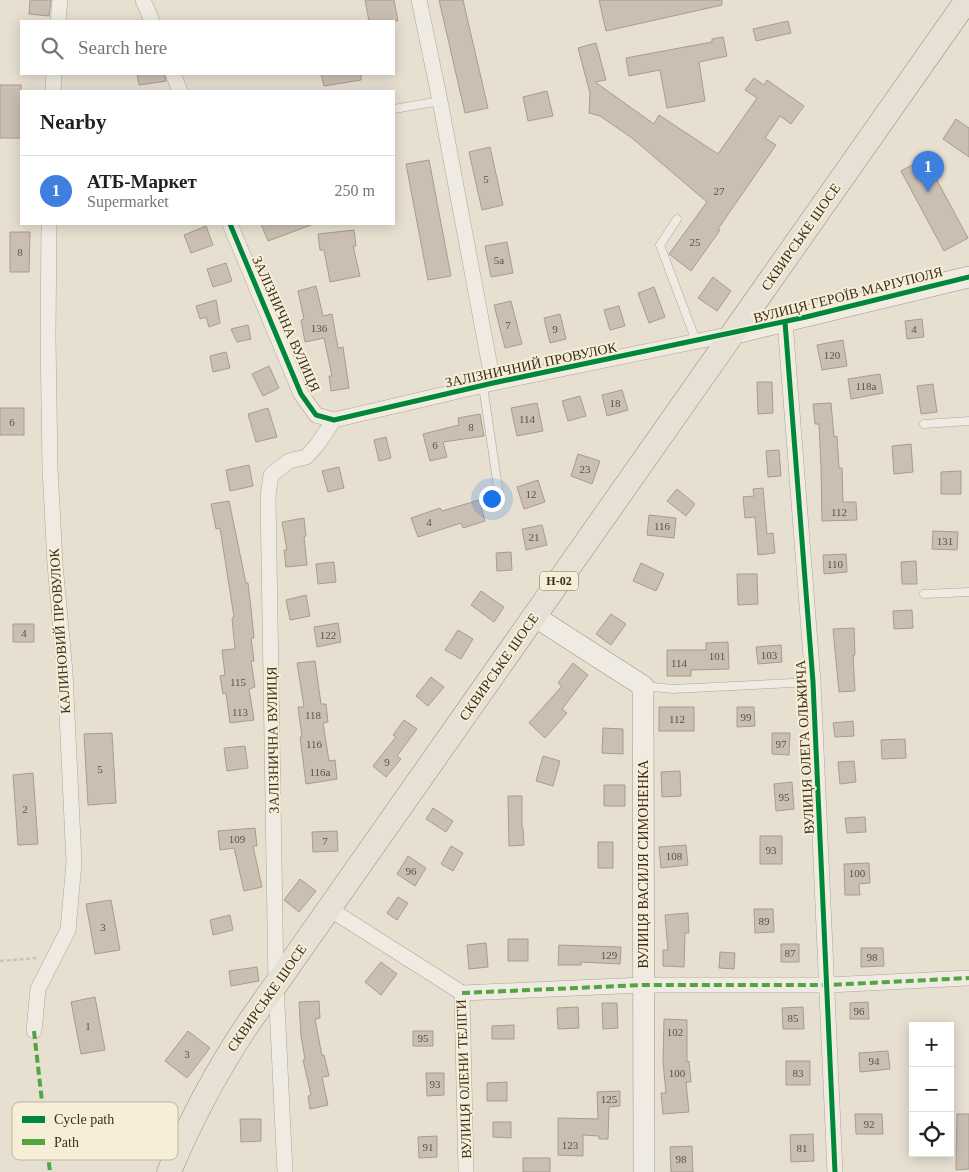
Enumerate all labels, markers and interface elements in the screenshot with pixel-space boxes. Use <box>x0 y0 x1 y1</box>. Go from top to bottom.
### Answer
search box <box>20 20 395 75</box>
icon: search <box>38 34 66 62</box>
text: Search here <box>78 37 167 58</box>
text: Nearby <box>40 110 107 134</box>
pin: 1 <box>912 151 944 192</box>
text: АТБ-Маркет <box>87 171 197 192</box>
house number: 5 <box>483 173 489 185</box>
street label: СКВИРСЬКЕ ШОСЕ <box>758 181 844 293</box>
text: 1 <box>52 182 60 199</box>
text: 250 m <box>335 182 375 199</box>
house number: 27 <box>714 185 725 197</box>
text: Supermarket <box>87 193 169 210</box>
house number: 25 <box>690 236 701 248</box>
house number: 8 <box>17 246 23 258</box>
street label: ЗАЛІЗНИЧНА ВУЛИЦЯ <box>249 254 323 394</box>
house number: 5а <box>494 254 504 266</box>
street label: ВУЛИЦЯ ГЕРОЇВ МАРІУПОЛЯ <box>752 263 944 326</box>
house number: 7 <box>505 319 511 331</box>
house number: 136 <box>311 322 328 334</box>
house number: 9 <box>552 323 558 335</box>
house number: 4 <box>911 323 917 335</box>
street label: ЗАЛІЗНИЧНИЙ ПРОВУЛОК <box>444 338 619 391</box>
house number: 120 <box>824 349 841 361</box>
house number: 118а <box>856 380 877 392</box>
house number: 18 <box>610 397 621 409</box>
house number: 114 <box>519 413 536 425</box>
house number: 6 <box>9 416 15 428</box>
house number: 8 <box>468 421 474 433</box>
house number: 6 <box>432 439 438 451</box>
house number: 23 <box>580 463 591 475</box>
your location <box>479 486 505 512</box>
house number: 12 <box>526 488 537 500</box>
house number: 112 <box>831 506 847 518</box>
house number: 4 <box>426 516 432 528</box>
house number: 116 <box>654 520 671 532</box>
house number: 21 <box>529 531 540 543</box>
house number: 131 <box>937 535 953 547</box>
street label: КАЛИНОВИЙ ПРОВУЛОК <box>46 547 73 714</box>
house number: 110 <box>827 558 844 570</box>
road number: Н-02 <box>540 572 578 590</box>
street label: СКВИРСЬКЕ ШОСЕ <box>456 611 542 723</box>
house number: 4 <box>21 627 27 639</box>
house number: 122 <box>320 629 336 641</box>
house number: 103 <box>761 649 778 661</box>
house number: 101 <box>709 650 725 662</box>
house number: 114 <box>671 657 688 669</box>
street label: ВУЛИЦЯ ОЛЕГА ОЛЬЖИЧА <box>793 659 817 835</box>
street label: ЗАЛІЗНИЧНА ВУЛИЦЯ <box>264 666 282 814</box>
house number: 115 <box>230 676 247 688</box>
house number: 113 <box>232 706 249 718</box>
house number: 118 <box>305 709 322 721</box>
house number: 99 <box>741 711 752 723</box>
house number: 112 <box>669 713 685 725</box>
house number: 116 <box>306 738 323 750</box>
house number: 97 <box>776 738 787 750</box>
house number: 9 <box>384 756 390 768</box>
street label: ВУЛИЦЯ ВАСИЛЯ СИМОНЕНКА <box>636 759 651 968</box>
house number: 5 <box>97 763 103 775</box>
house number: 116а <box>310 766 331 778</box>
house number: 95 <box>779 791 790 803</box>
house number: 2 <box>22 803 28 815</box>
house number: 109 <box>229 833 246 845</box>
house number: 7 <box>322 835 328 847</box>
house number: 93 <box>766 844 777 856</box>
house number: 108 <box>666 850 683 862</box>
house number: 96 <box>406 865 417 877</box>
house number: 100 <box>849 867 866 879</box>
house number: 89 <box>759 915 770 927</box>
house number: 3 <box>100 921 106 933</box>
street label: СКВИРСЬКЕ ШОСЕ <box>224 942 310 1054</box>
house number: 87 <box>785 947 796 959</box>
house number: 129 <box>601 949 618 961</box>
house number: 98 <box>867 951 878 963</box>
street label: ВУЛИЦЯ ОЛЕНИ ТЕЛІГИ <box>454 999 474 1159</box>
house number: 96 <box>854 1005 865 1017</box>
house number: 85 <box>788 1012 799 1024</box>
house number: 1 <box>85 1020 91 1032</box>
map controls <box>909 1022 954 1157</box>
button: + <box>909 1022 954 1067</box>
house number: 102 <box>667 1026 683 1038</box>
house number: 95 <box>418 1032 429 1044</box>
house number: 3 <box>184 1048 190 1060</box>
house number: 94 <box>869 1055 880 1067</box>
house number: 100 <box>669 1067 686 1079</box>
house number: 83 <box>793 1067 804 1079</box>
button: − <box>909 1067 954 1112</box>
house number: 93 <box>430 1078 441 1090</box>
house number: 125 <box>601 1093 618 1105</box>
legend <box>12 1102 178 1160</box>
text: Cycle path <box>54 1112 114 1127</box>
button: locate <box>909 1112 954 1157</box>
house number: 92 <box>864 1118 875 1130</box>
text: Path <box>54 1135 79 1150</box>
house number: 123 <box>562 1139 579 1151</box>
house number: 91 <box>423 1141 434 1153</box>
house number: 81 <box>797 1142 808 1154</box>
house number: 98 <box>676 1153 687 1165</box>

